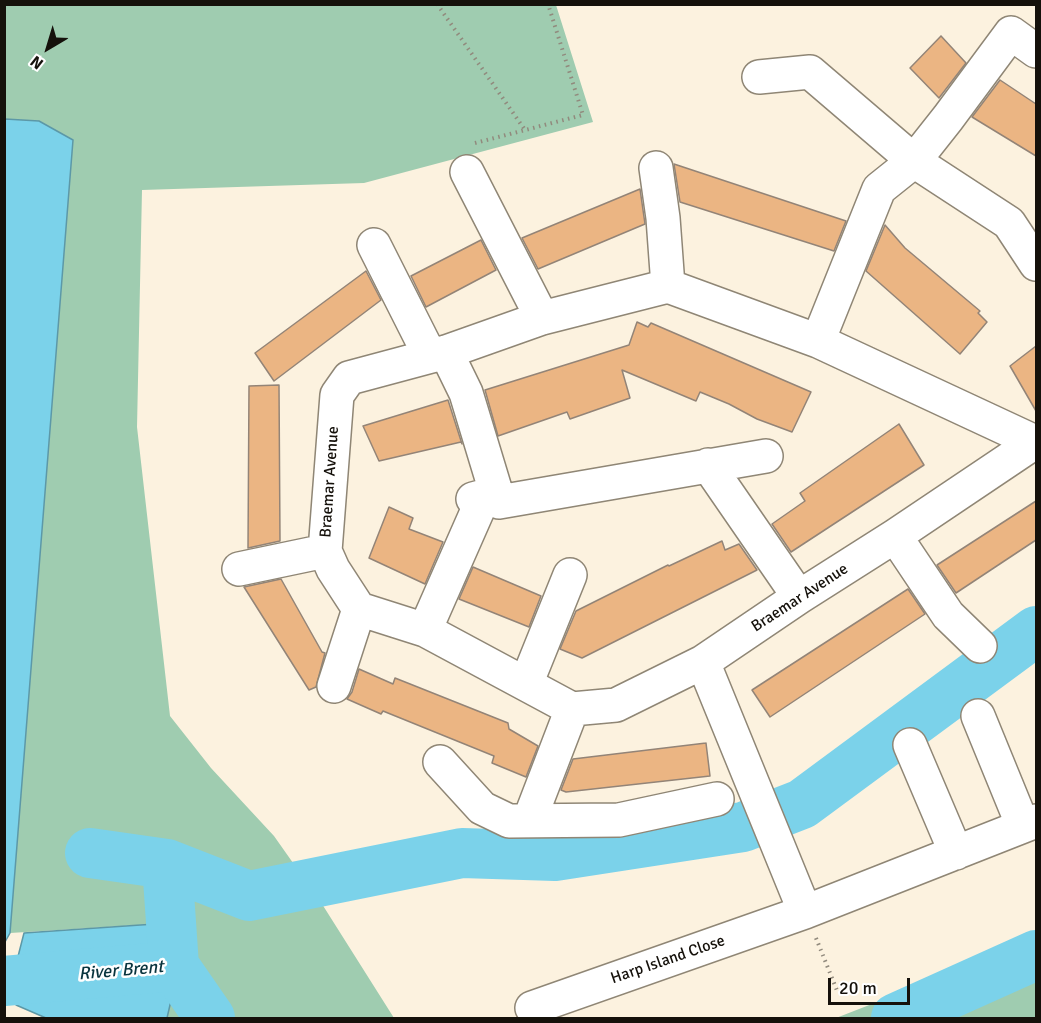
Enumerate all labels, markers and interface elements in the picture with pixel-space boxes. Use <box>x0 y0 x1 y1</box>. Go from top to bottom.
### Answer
north arrow <box>18 18 78 78</box>
text: N <box>26 51 47 73</box>
street label: Braemar Avenue <box>317 426 343 538</box>
street label: Braemar Avenue <box>748 560 852 636</box>
street label: Harp Island Close <box>608 931 728 989</box>
water label: River Brent <box>78 957 164 985</box>
scale bar <box>831 966 914 1004</box>
text: 20 m <box>839 977 877 999</box>

